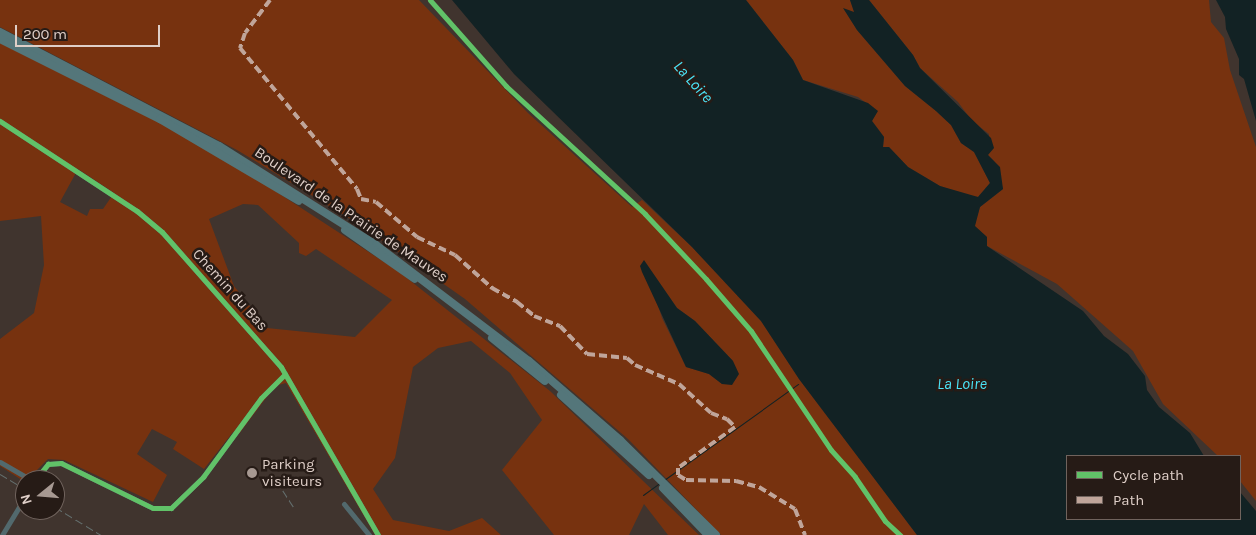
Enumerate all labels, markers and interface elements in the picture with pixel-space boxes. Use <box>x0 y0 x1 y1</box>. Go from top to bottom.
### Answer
scale bar <box>18 15 162 47</box>
text: 200 m <box>23 25 67 43</box>
water label: La Loire <box>669 57 717 107</box>
street label: Boulevard de la Prairie de Mauves <box>251 143 451 287</box>
street label: Chemin du Bas <box>188 245 272 335</box>
water label: La Loire <box>937 374 987 394</box>
place label: Parking visiteurs <box>262 455 322 490</box>
legend <box>1066 455 1241 520</box>
text: Cycle path <box>1113 466 1184 484</box>
marker: Parking visiteurs <box>246 467 258 479</box>
north arrow <box>15 470 65 520</box>
text: Path <box>1113 491 1144 509</box>
text: N <box>17 492 36 507</box>

